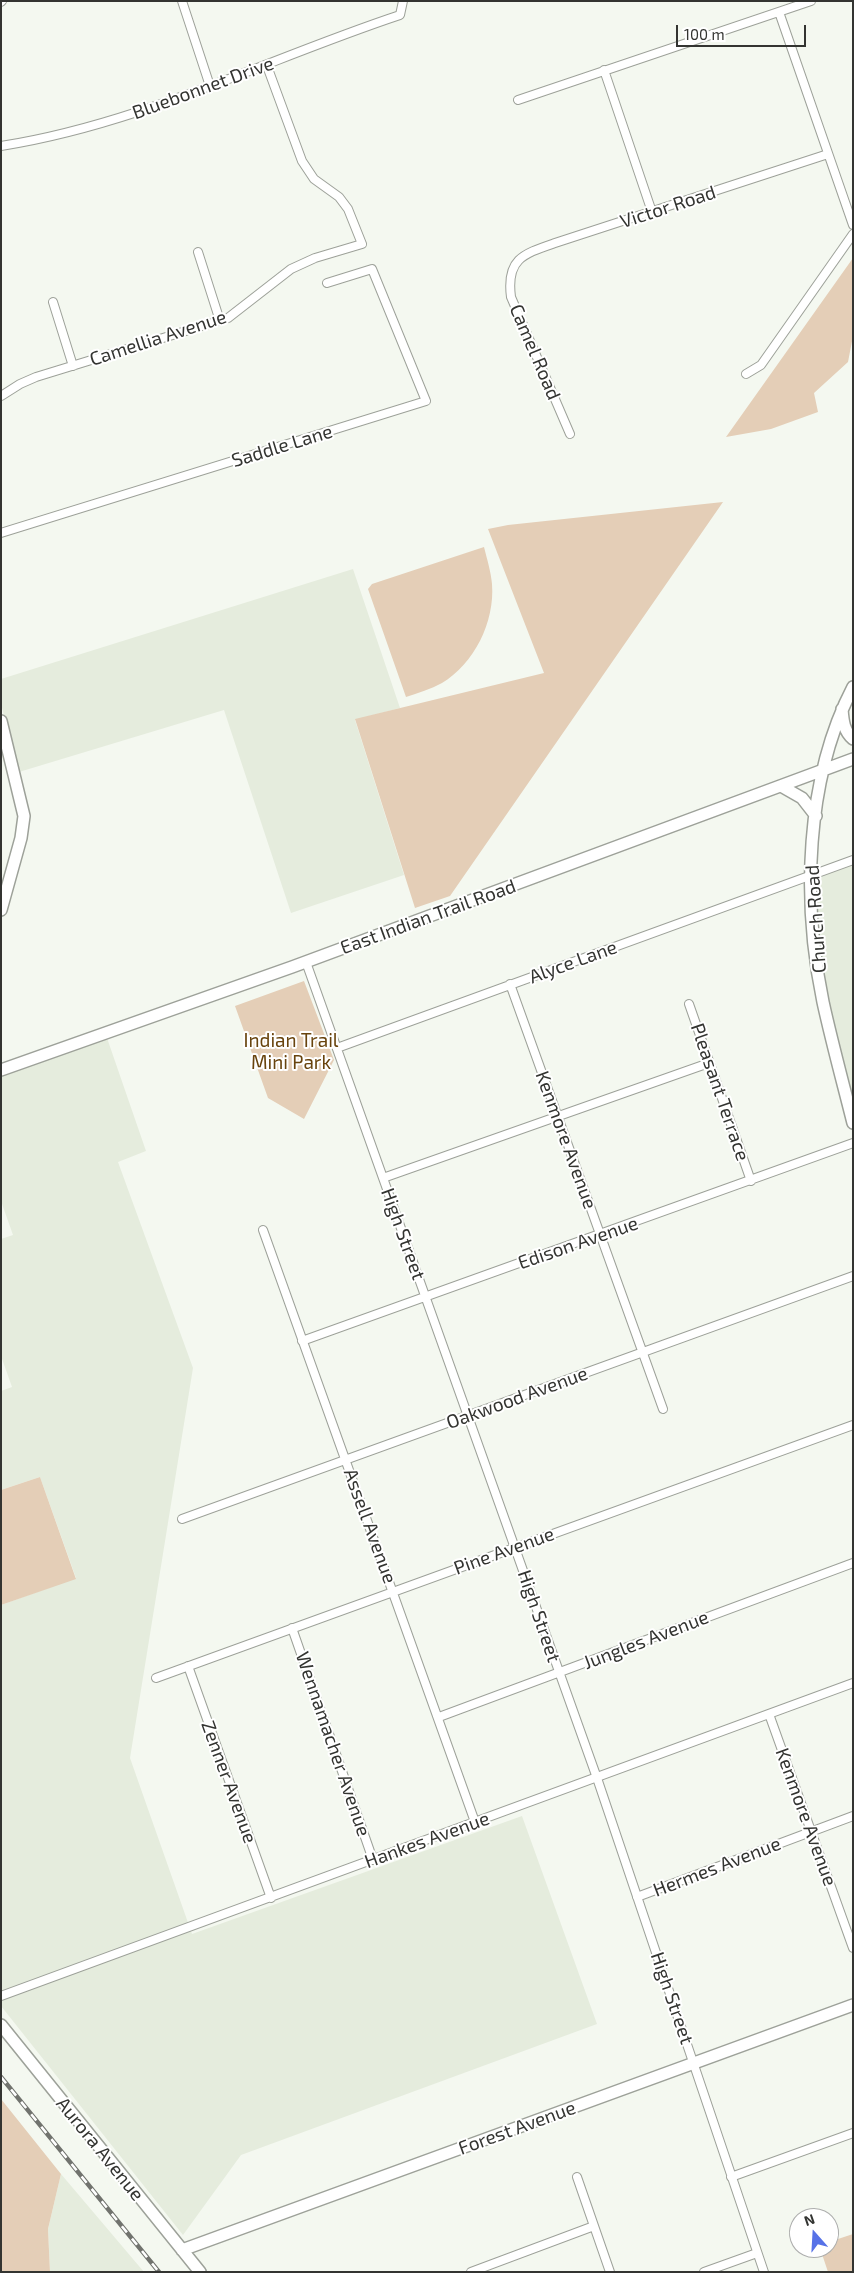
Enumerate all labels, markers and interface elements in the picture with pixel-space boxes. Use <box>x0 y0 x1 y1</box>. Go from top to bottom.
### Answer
scale bar <box>679 15 809 47</box>
text: 100 m <box>684 25 725 43</box>
street label: Bluebonnet Drive <box>129 52 277 124</box>
street label: Victor Road <box>617 181 719 233</box>
street label: Camel Road <box>505 301 565 403</box>
street label: Camellia Avenue <box>87 305 229 371</box>
street label: Saddle Lane <box>229 420 335 472</box>
street label: Church Road <box>801 864 831 974</box>
street label: East Indian Trail Road <box>337 875 519 959</box>
street label: Alyce Lane <box>526 936 620 988</box>
street label: Pleasant Terrace <box>686 1020 754 1164</box>
park label: Indian Trail Mini Park <box>244 1030 338 1074</box>
street label: Kenmore Avenue <box>530 1068 602 1212</box>
street label: High Street <box>376 1185 430 1283</box>
street label: Edison Avenue <box>515 1212 641 1274</box>
street label: Oakwood Avenue <box>443 1362 591 1434</box>
street label: Assell Avenue <box>339 1465 401 1587</box>
street label: Pine Avenue <box>451 1522 557 1580</box>
street label: High Street <box>513 1567 565 1665</box>
street label: Jungles Avenue <box>580 1606 712 1674</box>
street label: Wennamacher Avenue <box>291 1649 375 1839</box>
street label: Zenner Avenue <box>196 1718 262 1846</box>
street label: Kenmore Avenue <box>770 1745 842 1889</box>
street label: Hankes Avenue <box>361 1807 493 1873</box>
street label: Hermes Avenue <box>650 1832 784 1902</box>
street label: High Street <box>646 1949 698 2047</box>
street label: Aurora Avenue <box>51 2093 149 2205</box>
street label: Forest Avenue <box>455 2096 579 2160</box>
north arrow <box>789 2208 839 2258</box>
text: N <box>802 2210 817 2229</box>

